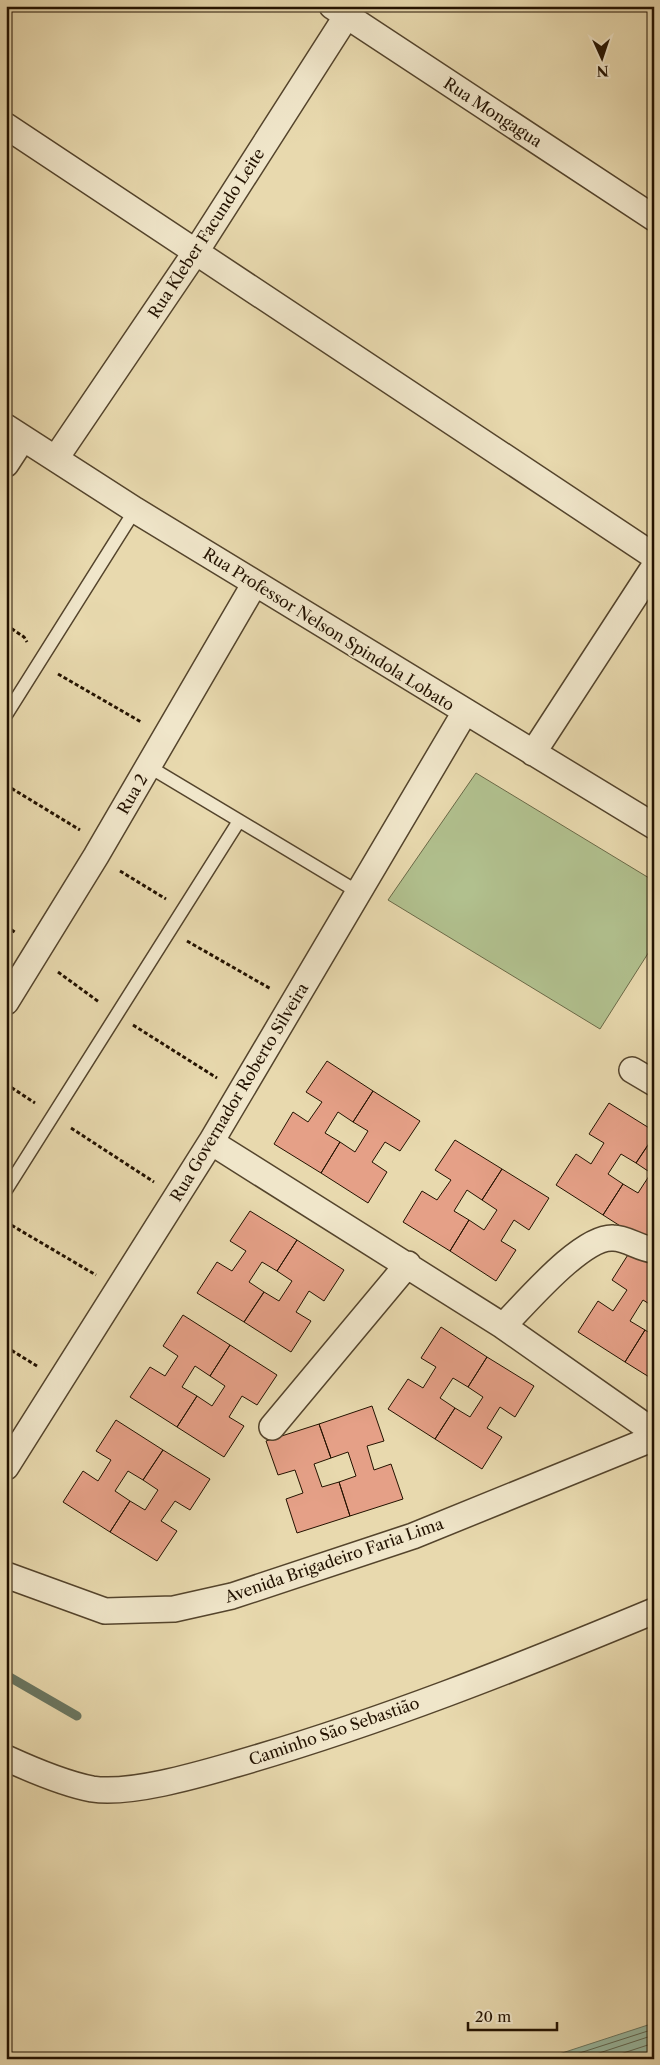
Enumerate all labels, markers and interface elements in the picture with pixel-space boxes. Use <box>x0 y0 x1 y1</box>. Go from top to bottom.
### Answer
north arrow <box>578 32 628 82</box>
text: N <box>596 62 609 80</box>
street label: Rua Mongagua <box>440 73 546 152</box>
street label: Rua Kleber Facundo Leite <box>143 144 269 322</box>
street label: Rua Professor Nelson Spindola Lobato <box>200 543 458 715</box>
street label: Rua 2 <box>113 770 151 818</box>
street label: Rua Governador Roberto Silveira <box>166 979 313 1205</box>
street label: Avenida Brigadeiro Faria Lima <box>221 1513 447 1607</box>
street label: Caminho São Sebastião <box>246 1692 422 1770</box>
scale bar <box>468 2000 556 2032</box>
text: 20 m <box>475 2007 511 2026</box>

